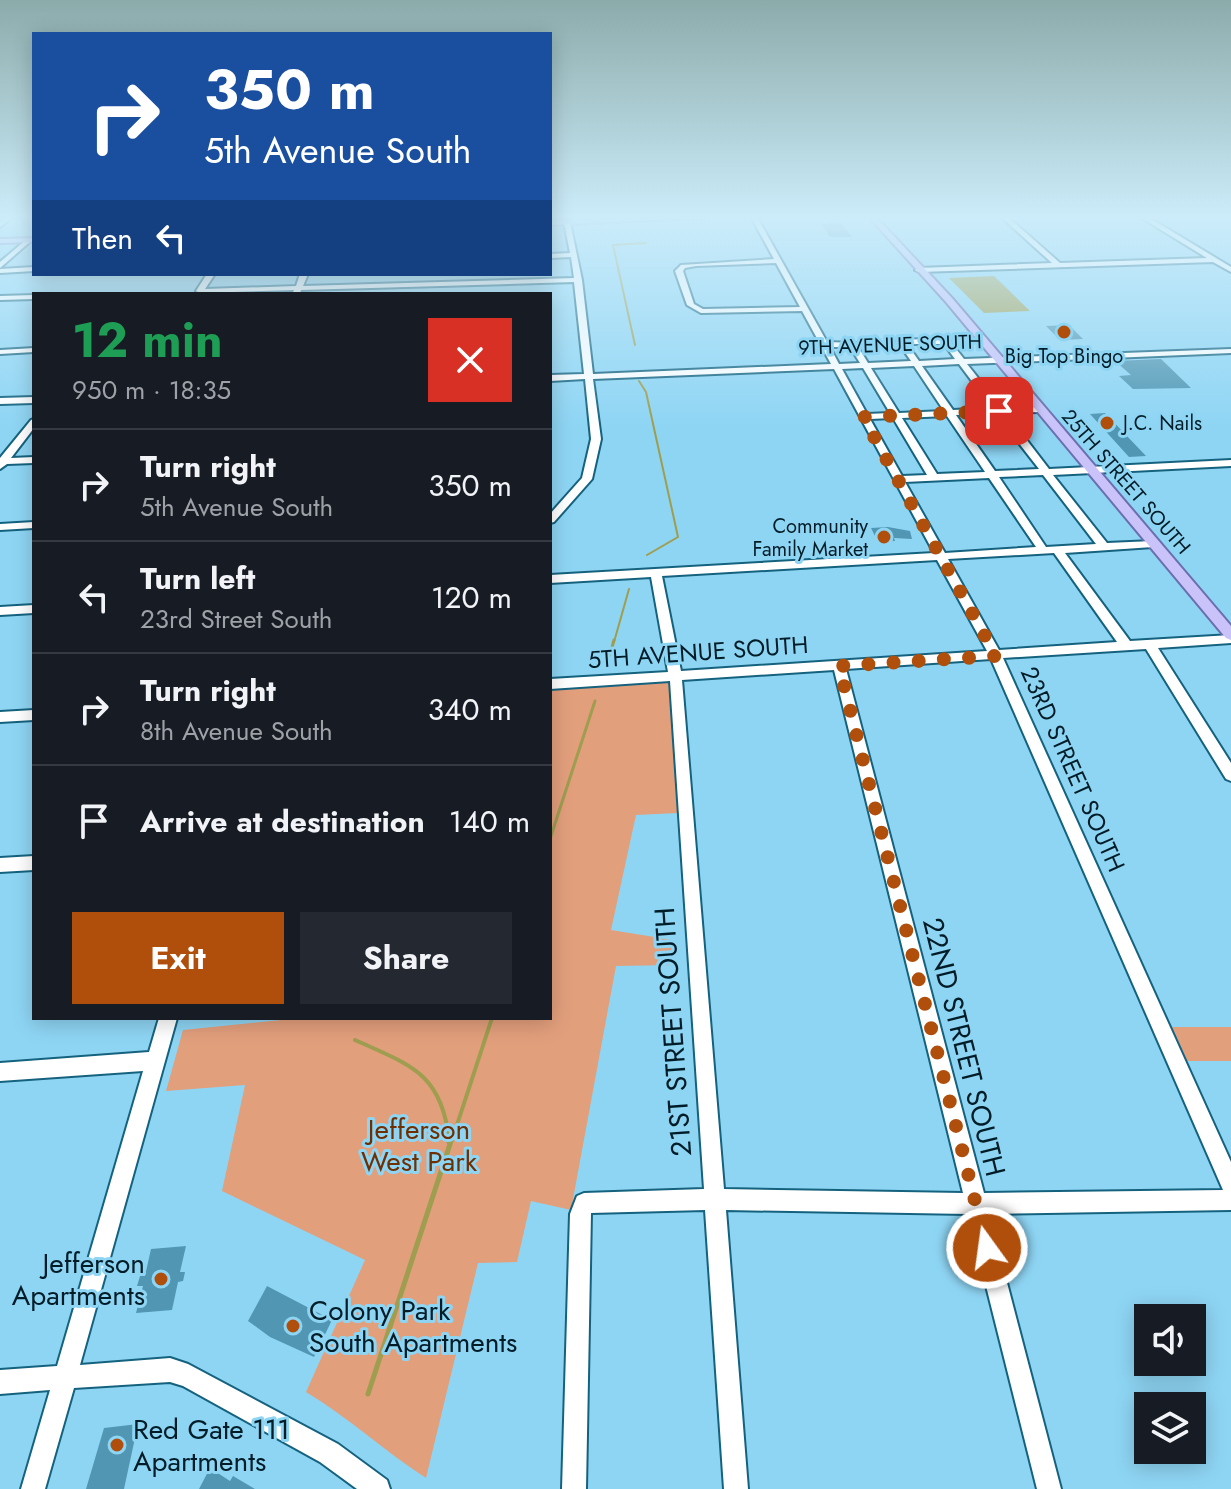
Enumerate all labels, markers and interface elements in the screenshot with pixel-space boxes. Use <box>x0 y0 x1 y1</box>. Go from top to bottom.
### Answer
text: 350 m <box>204 49 375 130</box>
icon: right <box>72 64 176 168</box>
text: 5th Avenue South <box>204 124 471 176</box>
icon: left <box>149 216 193 260</box>
text: Then <box>72 217 133 260</box>
text: 12 min <box>72 306 223 375</box>
button: close <box>428 318 512 402</box>
marker: Big Top Bingo <box>1055 323 1073 341</box>
street label: 9TH AVENUE SOUTH <box>798 327 982 363</box>
place label: Big Top Bingo <box>1005 342 1123 371</box>
text: 950 m · 18:35 <box>72 371 231 409</box>
pin <box>965 377 1033 445</box>
icon: arrive <box>977 389 1021 433</box>
street label: 25TH STREET SOUTH <box>1055 403 1197 561</box>
place label: J.C. Nails <box>1120 409 1202 438</box>
marker: J.C. Nails <box>1098 414 1116 432</box>
text: Turn right <box>140 445 276 488</box>
icon: right <box>72 463 116 507</box>
text: 350 m <box>428 464 512 507</box>
text: 5th Avenue South <box>140 488 333 526</box>
place label: Community Family Market <box>753 512 868 564</box>
marker: Community Family Market <box>875 528 893 546</box>
text: Turn left <box>140 557 255 600</box>
icon: left <box>72 575 116 619</box>
text: 120 m <box>431 576 512 619</box>
text: 23rd Street South <box>140 600 332 638</box>
street label: 5TH AVENUE SOUTH <box>587 627 809 677</box>
street label: 23RD STREET SOUTH <box>1012 661 1134 877</box>
text: Turn right <box>140 669 276 712</box>
icon: right <box>72 687 116 731</box>
text: 340 m <box>428 688 512 731</box>
text: 8th Avenue South <box>140 712 333 750</box>
icon: arrive <box>72 799 116 843</box>
text: Arrive at destination <box>140 800 425 843</box>
text: 140 m <box>449 800 530 843</box>
street label: 21ST STREET SOUTH <box>644 906 702 1158</box>
button: Exit <box>72 912 284 1004</box>
button: Share <box>300 912 512 1004</box>
street label: 22ND STREET SOUTH <box>912 913 1016 1181</box>
park label: Jefferson West Park <box>361 1109 478 1182</box>
position arrow <box>945 1206 1029 1290</box>
place label: Jefferson Apartments <box>12 1243 145 1316</box>
marker: Jefferson Apartments <box>152 1270 170 1288</box>
place label: Colony Park South Apartments <box>309 1290 517 1363</box>
map controls <box>1134 1304 1206 1464</box>
button: sound <box>1134 1304 1206 1376</box>
marker: Colony Park South Apartments <box>284 1317 302 1335</box>
button: layers <box>1134 1392 1206 1464</box>
place label: Red Gate 111 Apartments <box>133 1409 290 1482</box>
marker: Red Gate 111 Apartments <box>108 1436 126 1454</box>

